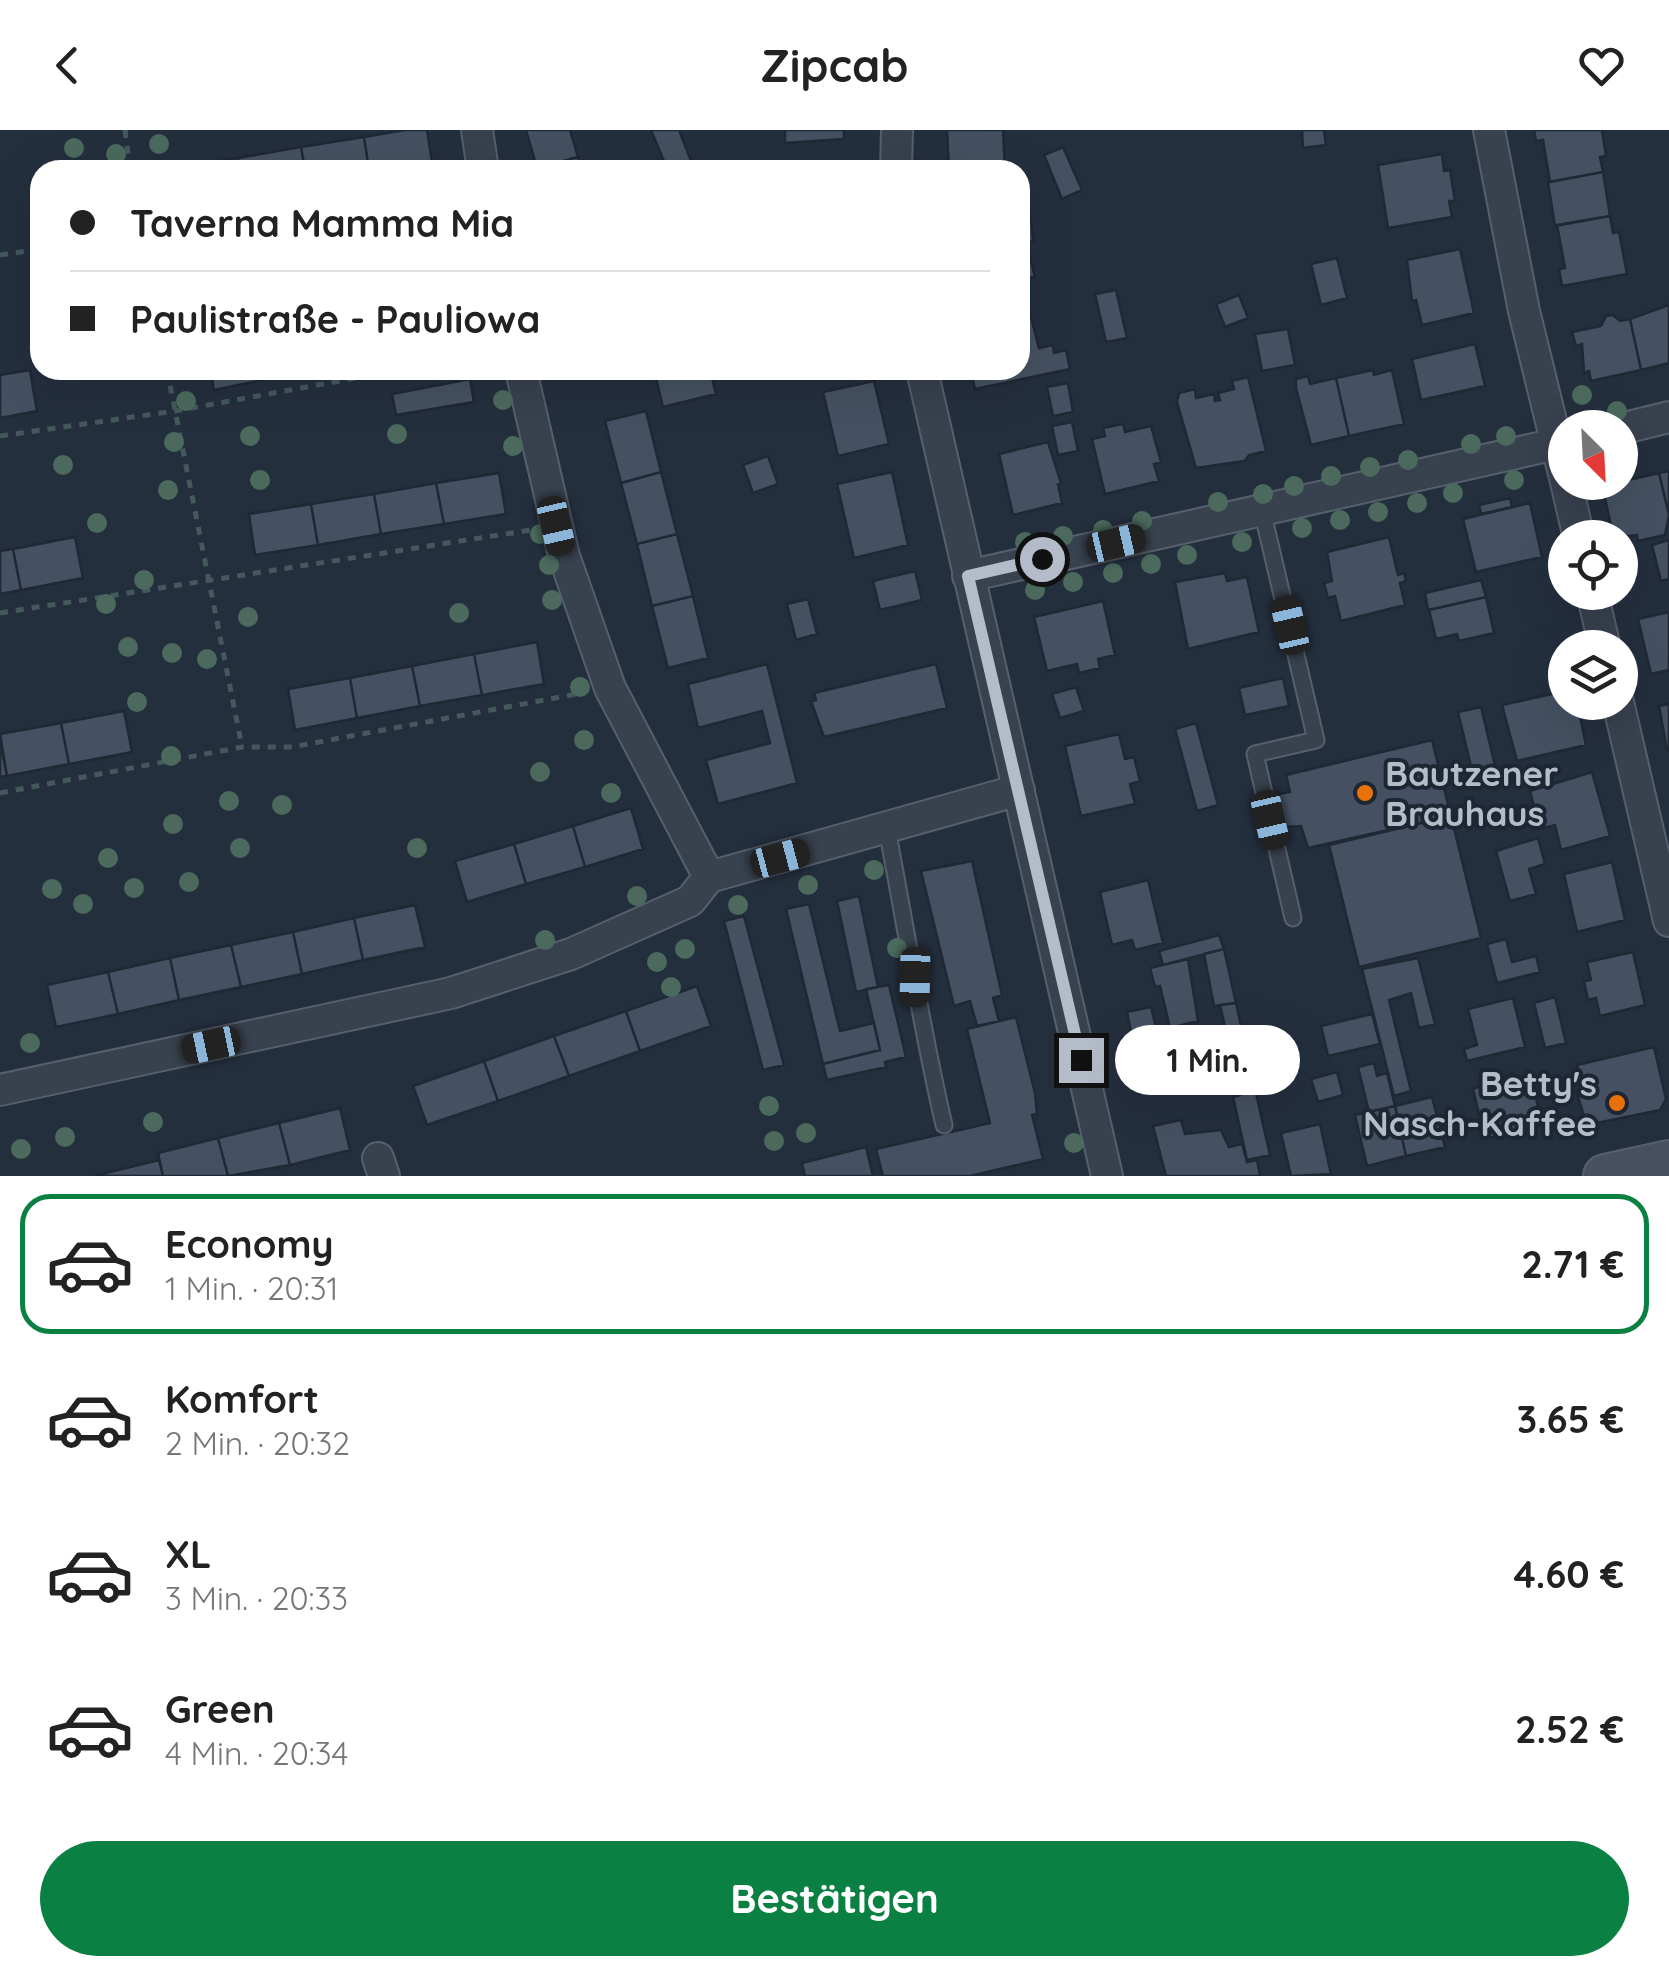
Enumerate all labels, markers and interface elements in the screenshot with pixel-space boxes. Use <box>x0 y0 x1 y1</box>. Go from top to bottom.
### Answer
text: Zipcab <box>761 37 908 93</box>
icon: back <box>40 38 95 93</box>
icon: heart <box>1574 38 1629 93</box>
text: Taverna Mamma Mia <box>130 199 514 247</box>
text: Paulistraße - Pauliowa <box>130 295 540 343</box>
north arrow <box>1548 410 1638 500</box>
map controls <box>1548 410 1638 720</box>
car <box>535 493 577 559</box>
button: locate <box>1548 520 1638 610</box>
car <box>1083 522 1149 564</box>
route start <box>1020 537 1065 582</box>
car <box>1269 592 1311 658</box>
button: layers <box>1548 630 1638 720</box>
place label: Bautzener Brauhaus <box>1385 751 1558 835</box>
marker: Bautzener Brauhaus <box>1354 782 1376 804</box>
car <box>1249 787 1291 853</box>
car <box>747 836 813 880</box>
car <box>899 947 931 1007</box>
car <box>179 1024 243 1066</box>
callout: 1 Min. <box>1116 1025 1301 1095</box>
route end <box>1059 1038 1104 1083</box>
text: 1 Min. <box>1166 1040 1249 1080</box>
place label: Betty's Nasch-Kaffee <box>1363 1061 1597 1145</box>
marker: Betty's Nasch-Kaffee <box>1606 1092 1628 1114</box>
icon: car <box>45 1219 135 1309</box>
text: Economy <box>165 1220 334 1268</box>
text: 2.71 € <box>1521 1240 1624 1288</box>
text: 1 Min. · 20:31 <box>165 1268 338 1308</box>
icon: car <box>45 1374 135 1464</box>
text: Komfort <box>165 1375 319 1423</box>
text: 3.65 € <box>1517 1395 1624 1443</box>
text: 2 Min. · 20:32 <box>165 1423 350 1463</box>
icon: car <box>45 1529 135 1619</box>
text: XL <box>165 1530 211 1578</box>
text: 4.60 € <box>1513 1550 1624 1598</box>
text: 3 Min. · 20:33 <box>165 1578 348 1618</box>
icon: car <box>45 1684 135 1774</box>
text: Green <box>165 1685 275 1733</box>
text: 2.52 € <box>1515 1705 1624 1753</box>
text: 4 Min. · 20:34 <box>165 1733 348 1773</box>
button: Bestätigen <box>40 1841 1629 1956</box>

